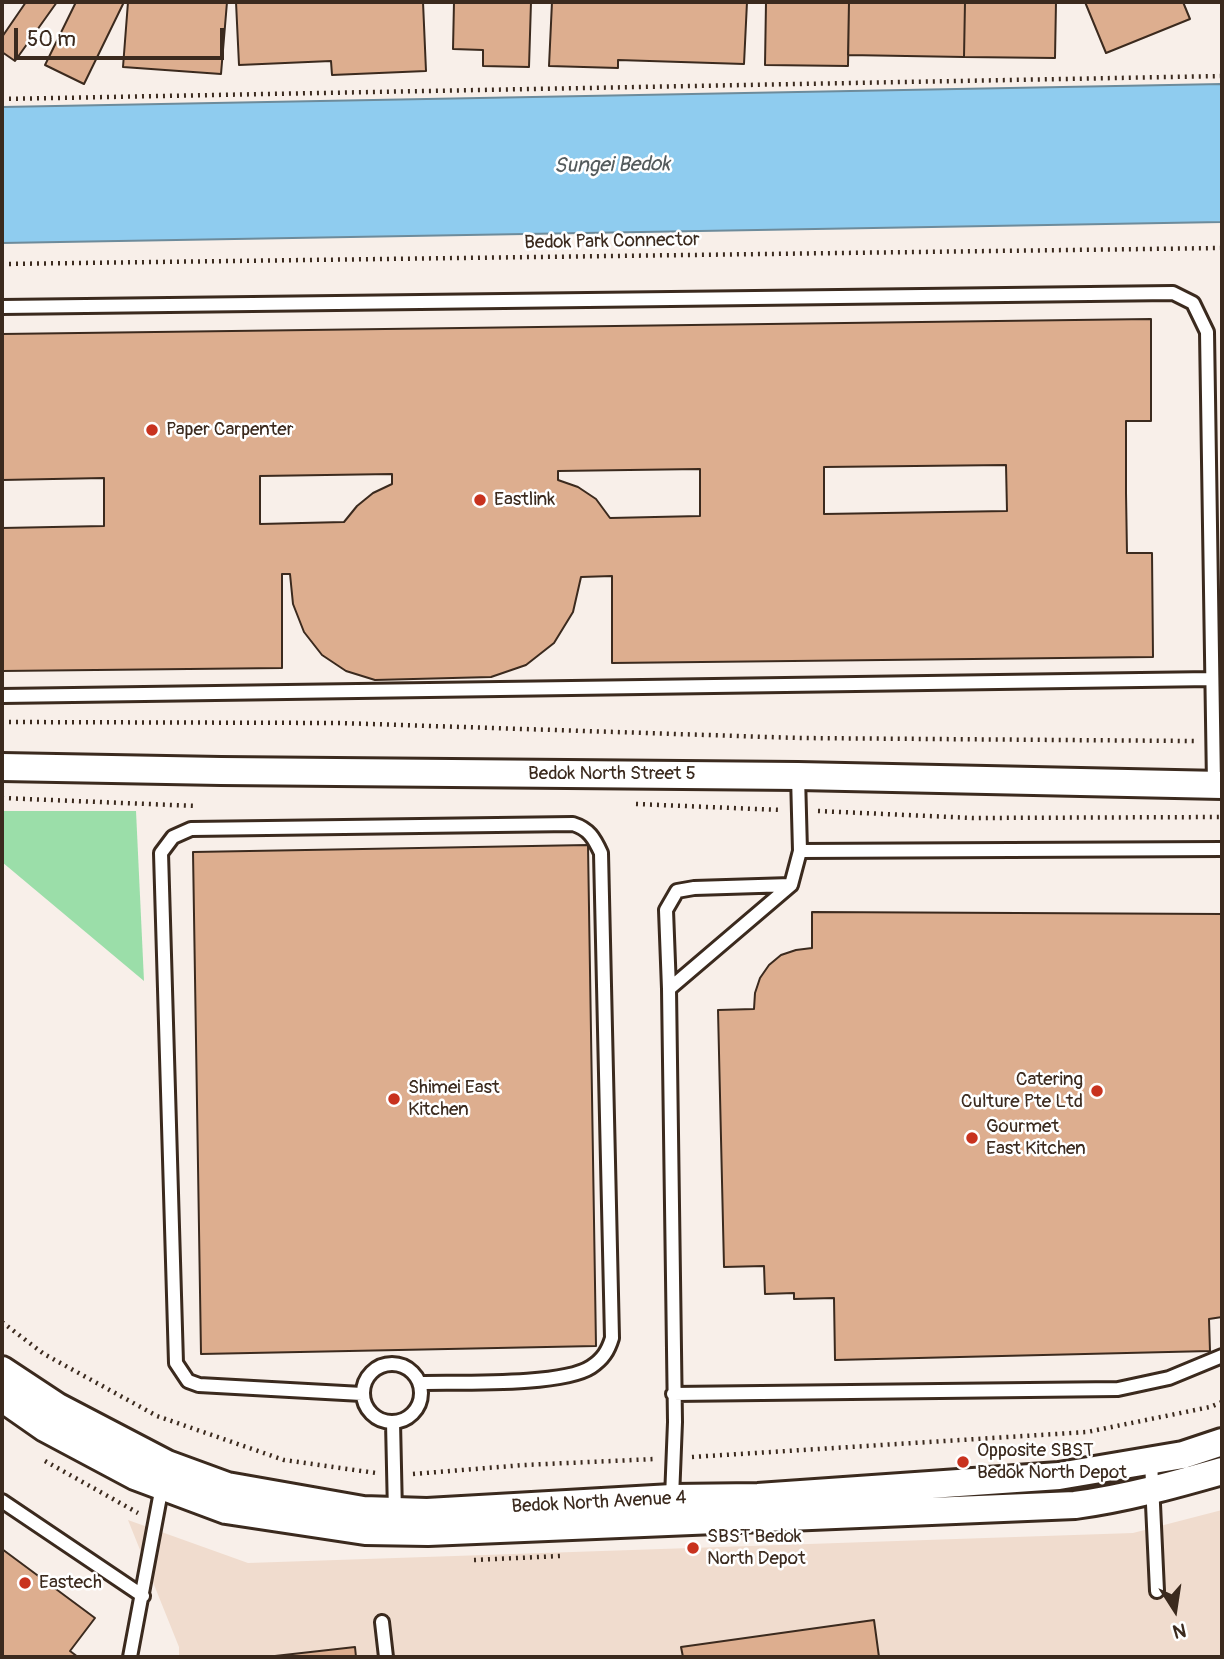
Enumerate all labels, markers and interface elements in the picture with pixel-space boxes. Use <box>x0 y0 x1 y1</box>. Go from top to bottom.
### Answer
scale bar <box>18 14 228 58</box>
text: 50 m <box>27 26 76 53</box>
water label: Sungei Bedok <box>554 152 670 180</box>
street label: Bedok Park Connector <box>524 229 700 255</box>
place label: Paper Carpenter <box>166 419 293 441</box>
marker: Paper Carpenter <box>144 422 160 438</box>
place label: Eastlink <box>494 489 555 511</box>
marker: Eastlink <box>472 492 488 508</box>
street label: Bedok North Street 5 <box>528 763 696 785</box>
place label: Catering Culture Pte Ltd <box>961 1069 1083 1113</box>
place label: Shimei East Kitchen <box>408 1077 500 1121</box>
marker: Catering Culture Pte Ltd <box>1089 1083 1105 1099</box>
marker: Shimei East Kitchen <box>386 1091 402 1107</box>
place label: Gourmet East Kitchen <box>986 1116 1086 1160</box>
marker: Gourmet East Kitchen <box>964 1130 980 1146</box>
place label: Opposite SBST Bedok North Depot <box>977 1440 1127 1484</box>
marker: Opposite SBST Bedok North Depot <box>955 1454 971 1470</box>
street label: Bedok North Avenue 4 <box>511 1487 687 1519</box>
place label: SBST Bedok North Depot <box>707 1526 806 1570</box>
marker: SBST Bedok North Depot <box>685 1540 701 1556</box>
place label: Eastech <box>39 1572 102 1594</box>
marker: Eastech <box>17 1575 33 1591</box>
north arrow <box>1140 1575 1210 1645</box>
text: N <box>1171 1617 1188 1644</box>

